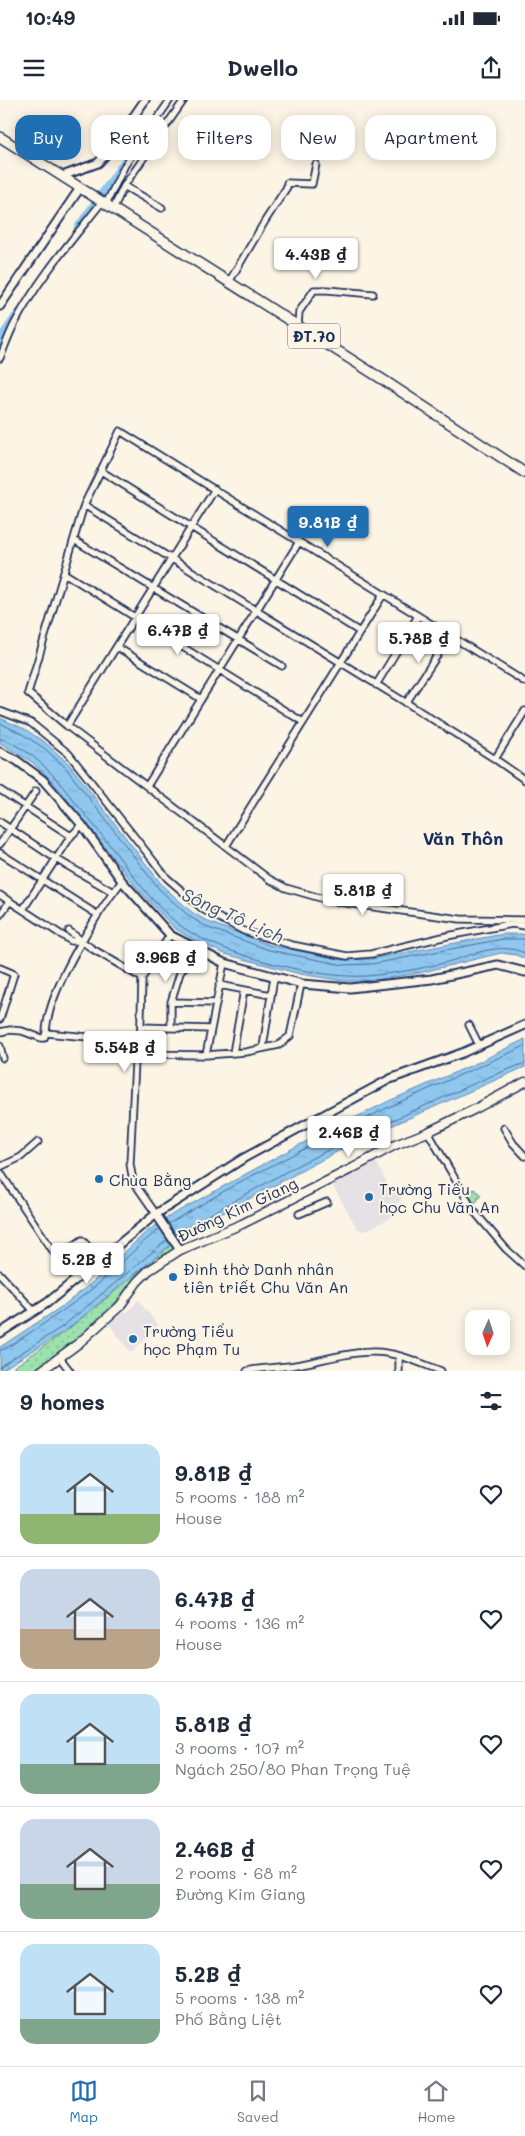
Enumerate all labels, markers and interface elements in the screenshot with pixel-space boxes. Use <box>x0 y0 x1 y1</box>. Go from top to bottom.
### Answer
text: 10:49 <box>25 5 75 30</box>
text: Dwello <box>227 53 298 82</box>
icon: menu <box>20 54 48 82</box>
icon: share <box>477 54 505 82</box>
chip: Buy <box>15 115 81 160</box>
chip: Rent <box>91 115 168 160</box>
chip: Filters <box>178 115 271 160</box>
chip: New <box>281 115 355 160</box>
chip: Apartment <box>365 115 496 160</box>
pin: 4.43B ₫ <box>270 238 362 280</box>
text: 4.43B ₫ <box>285 243 347 264</box>
road number: ĐT.70 <box>288 324 340 348</box>
pin: 9.81B ₫ <box>282 506 374 548</box>
text: 9.81B ₫ <box>299 511 357 532</box>
pin: 6.47B ₫ <box>132 614 224 656</box>
text: 6.47B ₫ <box>147 619 209 640</box>
pin: 5.78B ₫ <box>373 622 465 664</box>
text: 5.78B ₫ <box>389 627 449 648</box>
district label: Văn Thôn <box>423 826 503 850</box>
pin: 5.81B ₫ <box>317 874 409 916</box>
text: 5.81B ₫ <box>334 879 392 900</box>
water label: Sông Tô Lịch <box>178 882 288 948</box>
pin: 3.96B ₫ <box>120 940 212 983</box>
text: 3.96B ₫ <box>135 946 197 967</box>
pin: 5.54B ₫ <box>79 1030 171 1073</box>
text: 5.54B ₫ <box>94 1036 156 1057</box>
pin: 2.46B ₫ <box>303 1116 395 1158</box>
text: 2.46B ₫ <box>318 1121 380 1142</box>
place label: Chùa Bằng <box>109 1169 191 1190</box>
street label: Đường Kim Giang <box>173 1172 301 1246</box>
marker: Chùa Bằng <box>93 1173 105 1185</box>
place label: Trường Tiểu học Chu Văn An <box>379 1178 499 1217</box>
marker: Trường Tiểu học Chu Văn An <box>363 1191 375 1203</box>
pin: 5.2B ₫ <box>46 1242 128 1285</box>
text: 5.2B ₫ <box>62 1248 112 1269</box>
place label: Đình thờ Danh nhân tiên triết Chu Văn An <box>183 1258 348 1297</box>
marker: Đình thờ Danh nhân tiên triết Chu Văn An <box>167 1271 179 1283</box>
north arrow <box>465 1310 510 1355</box>
map controls <box>465 1310 510 1355</box>
place label: Trường Tiểu học Phạm Tu <box>143 1320 240 1359</box>
marker: Trường Tiểu học Phạm Tu <box>127 1333 139 1345</box>
icon: filters <box>477 1387 505 1415</box>
text: 9 homes <box>20 1388 105 1415</box>
text: 9.81B ₫ <box>175 1459 252 1486</box>
icon: home <box>60 1464 120 1524</box>
icon: heart <box>477 1480 505 1508</box>
text: 5 rooms · 188 m² <box>175 1486 305 1507</box>
text: House <box>175 1507 222 1528</box>
text: 6.47B ₫ <box>175 1585 255 1612</box>
icon: home <box>60 1589 120 1649</box>
icon: heart <box>477 1605 505 1633</box>
text: 4 rooms · 136 m² <box>175 1612 304 1633</box>
text: House <box>175 1633 222 1654</box>
text: 5.81B ₫ <box>175 1710 252 1737</box>
icon: home <box>60 1714 120 1774</box>
icon: heart <box>477 1730 505 1758</box>
text: 3 rooms · 107 m² <box>175 1737 304 1758</box>
text: Ngách 250/80 Phan Trọng Tuệ <box>175 1758 411 1779</box>
text: 2.46B ₫ <box>175 1835 255 1862</box>
icon: home <box>60 1839 120 1899</box>
icon: heart <box>477 1855 505 1883</box>
text: 2 rooms · 68 m² <box>175 1862 297 1883</box>
text: Đường Kim Giang <box>175 1883 305 1904</box>
text: 5.2B ₫ <box>175 1960 241 1987</box>
icon: home <box>60 1964 120 2024</box>
icon: heart <box>477 1980 505 2008</box>
text: 5 rooms · 138 m² <box>175 1987 304 2008</box>
text: Phố Bằng Liệt <box>175 2008 282 2029</box>
tab: Map <box>69 2077 98 2126</box>
tab: Saved <box>237 2077 278 2126</box>
tab: Home <box>417 2077 456 2126</box>

